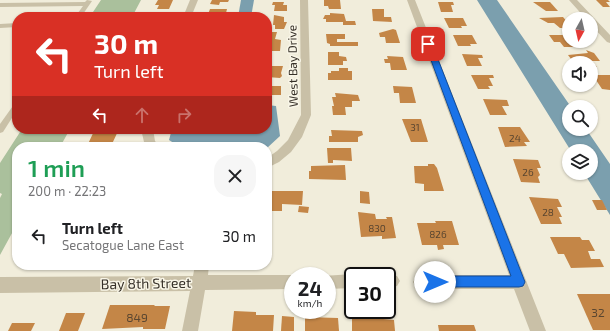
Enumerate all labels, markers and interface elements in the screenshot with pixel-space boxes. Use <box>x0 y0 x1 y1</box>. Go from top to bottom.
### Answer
north arrow <box>562 12 598 48</box>
map controls <box>562 12 598 180</box>
street label: West Bay Drive <box>284 25 300 107</box>
text: 30 m <box>94 26 158 60</box>
pin <box>411 27 445 61</box>
icon: left <box>28 28 80 80</box>
icon: arrive <box>417 33 439 55</box>
button: sound <box>562 56 598 92</box>
text: Turn left <box>94 60 164 82</box>
button: search <box>562 100 598 136</box>
icon: left <box>89 104 111 126</box>
icon: ahead <box>131 104 153 126</box>
icon: right <box>173 104 195 126</box>
house number: 31 <box>410 121 420 133</box>
house number: 24 <box>509 132 521 144</box>
button: layers <box>562 144 598 180</box>
text: 1 min <box>28 153 85 182</box>
button: close <box>214 155 256 197</box>
house number: 26 <box>522 166 534 178</box>
text: 200 m · 22:23 <box>28 183 106 199</box>
house number: 28 <box>542 206 554 218</box>
text: Turn left <box>62 219 123 237</box>
house number: 830 <box>368 222 386 234</box>
icon: left <box>28 225 50 247</box>
text: 30 m <box>222 227 256 245</box>
house number: 826 <box>429 228 447 240</box>
text: Secatogue Lane East <box>62 237 184 253</box>
position arrow <box>414 261 456 303</box>
speed limit sign: 30 <box>344 267 396 319</box>
street label: Bay 8th Street <box>101 274 191 292</box>
text: 24 <box>298 276 322 300</box>
text: km/h <box>298 297 322 309</box>
house number: 32 <box>591 305 605 319</box>
house number: 849 <box>126 310 148 324</box>

